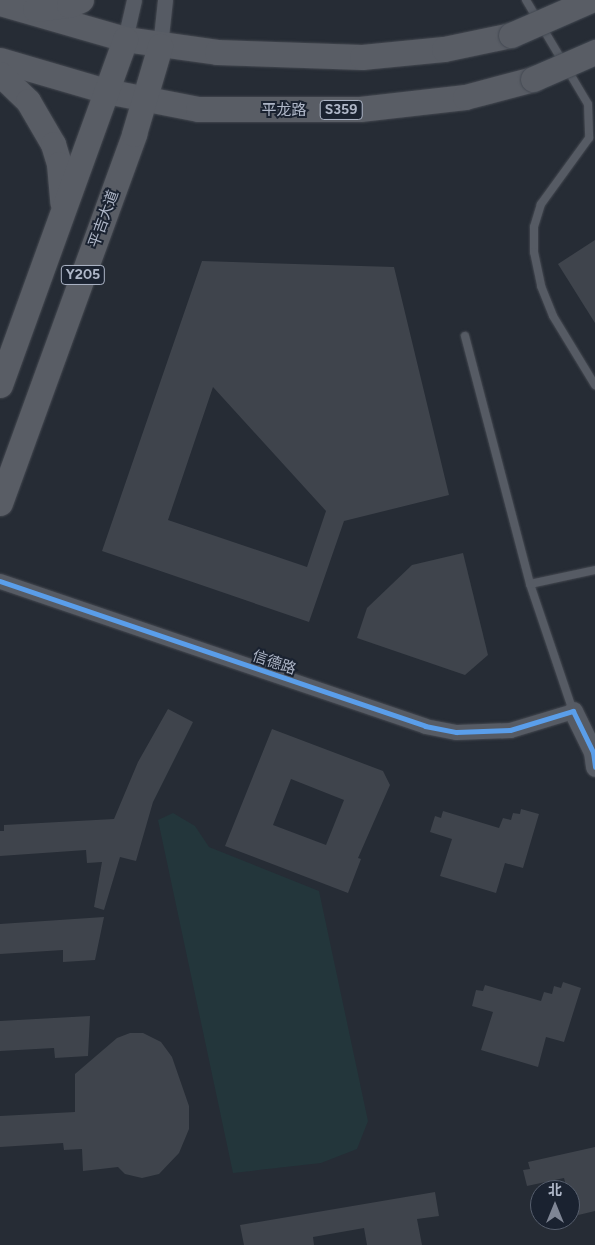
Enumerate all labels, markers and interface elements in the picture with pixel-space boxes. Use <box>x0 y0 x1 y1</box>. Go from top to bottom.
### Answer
road number: S359 <box>318 98 364 122</box>
street label: 平龙路 <box>262 102 306 120</box>
street label: 平吉大道 <box>85 188 123 250</box>
road number: Y205 <box>61 264 106 286</box>
street label: 信德路 <box>250 647 298 679</box>
north arrow <box>530 1180 580 1230</box>
text: 北 <box>548 1182 562 1199</box>

